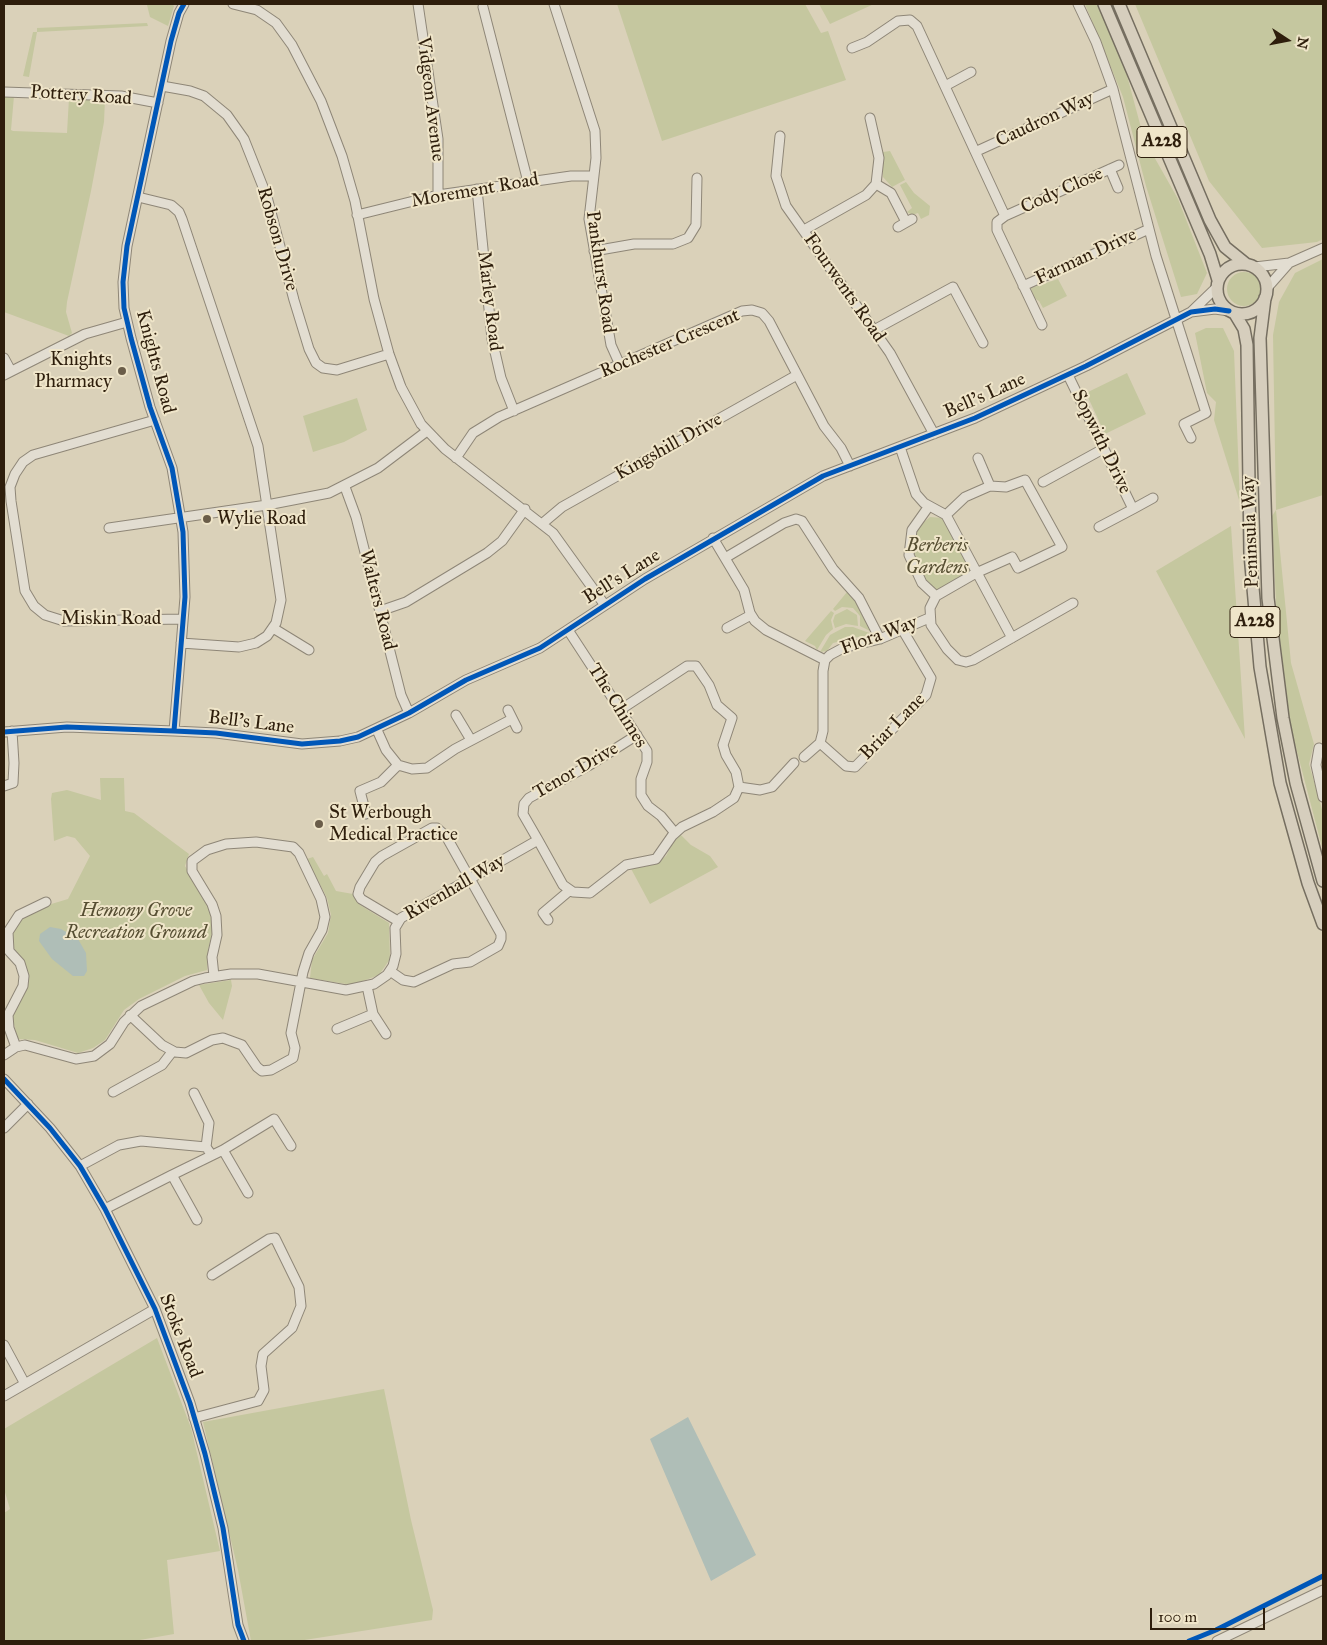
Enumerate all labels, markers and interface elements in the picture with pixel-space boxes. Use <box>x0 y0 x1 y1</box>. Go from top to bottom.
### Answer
north arrow <box>1262 15 1312 65</box>
street label: Vidgeon Avenue <box>411 35 449 163</box>
text: N <box>1293 36 1312 50</box>
street label: Pottery Road <box>29 81 133 111</box>
street label: Caudron Way <box>992 87 1098 153</box>
road number: A228 <box>1137 126 1187 158</box>
street label: Cody Close <box>1017 163 1107 219</box>
street label: Morement Road <box>409 169 541 213</box>
street label: Robson Drive <box>251 184 303 294</box>
street label: Pankhurst Road <box>580 209 620 335</box>
street label: Farman Drive <box>1032 224 1140 290</box>
street label: Fourwents Road <box>798 229 890 347</box>
street label: Marley Road <box>472 249 506 353</box>
street label: Rochester Crescent <box>597 304 743 384</box>
street label: Knights Road <box>130 308 180 416</box>
place label: Knights Pharmacy <box>35 349 112 393</box>
marker: Knights Pharmacy <box>116 365 128 377</box>
street label: Bell's Lane <box>941 368 1029 424</box>
street label: Sopwith Drive <box>1066 386 1136 498</box>
street label: Kingshill Drive <box>611 408 727 486</box>
street label: Peninsula Way <box>1238 476 1264 588</box>
place label: Wylie Road <box>217 508 306 530</box>
marker: Wylie Road <box>201 513 213 525</box>
park label: Berberis Gardens <box>906 535 968 579</box>
street label: Bell's Lane <box>579 544 665 610</box>
street label: Walters Road <box>353 547 401 653</box>
road number: A228 <box>1230 606 1280 638</box>
street label: Miskin Road <box>61 608 161 630</box>
street label: Flora Way <box>837 612 921 660</box>
street label: The Chimes <box>582 660 652 752</box>
street label: Briar Lane <box>856 689 930 765</box>
street label: Bell's Lane <box>207 706 295 740</box>
street label: Tenor Drive <box>529 738 623 804</box>
place label: St Werbough Medical Practice <box>329 802 458 846</box>
marker: St Werbough Medical Practice <box>313 818 325 830</box>
street label: Rivenhall Way <box>401 850 509 926</box>
park label: Hemony Grove Recreation Ground <box>65 900 207 944</box>
street label: Stoke Road <box>154 1291 206 1381</box>
scale bar <box>1152 1598 1267 1630</box>
text: 100 m <box>1158 1608 1197 1626</box>

